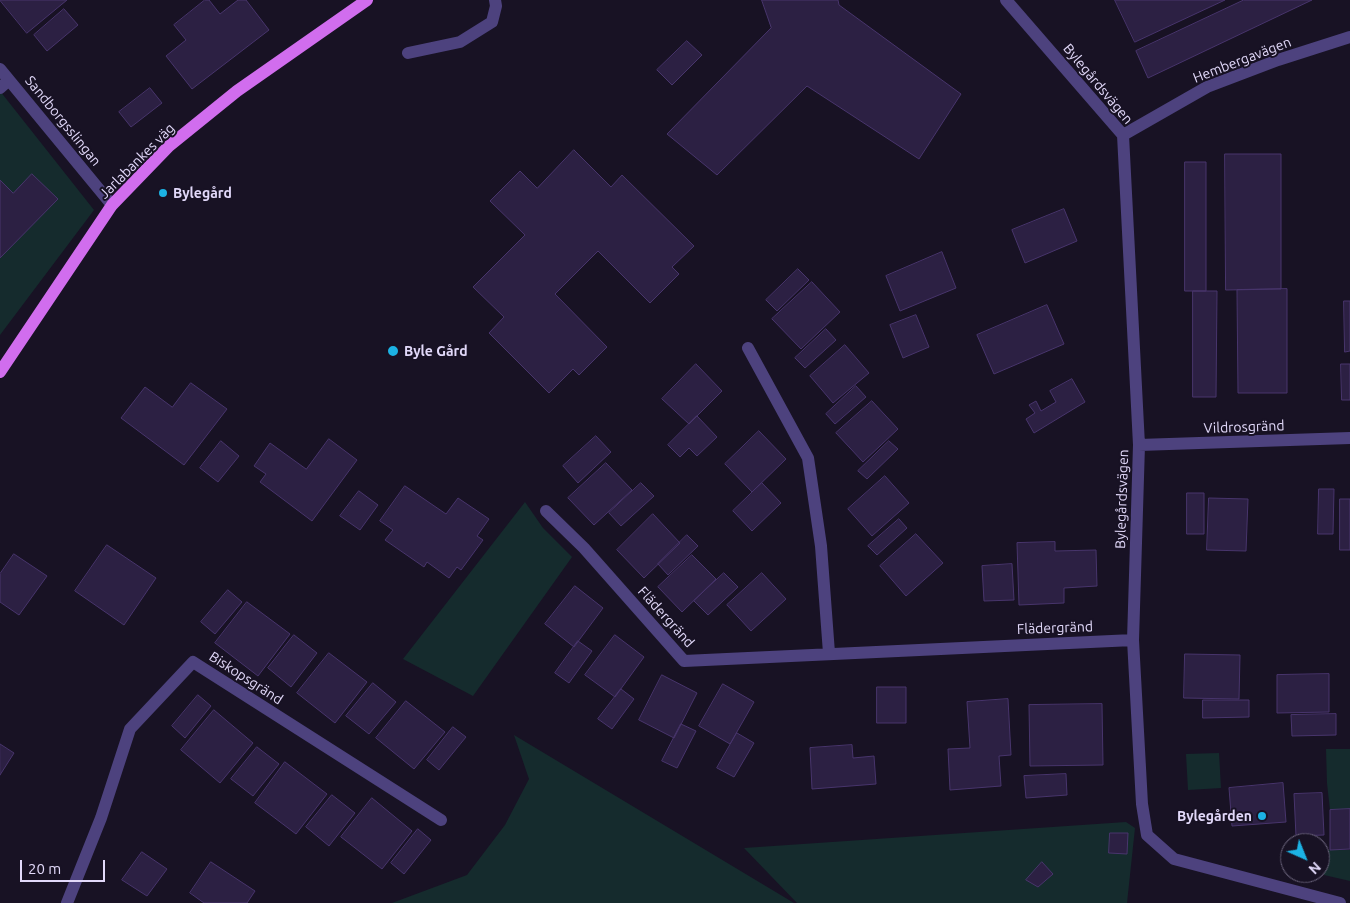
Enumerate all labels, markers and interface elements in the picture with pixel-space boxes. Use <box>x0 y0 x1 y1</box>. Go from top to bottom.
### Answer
street label: Hembergavägen <box>1191 34 1293 86</box>
street label: Bylegårdsvägen <box>1060 40 1136 128</box>
street label: Sandborgsslingan <box>22 73 104 169</box>
street label: Jarlabankes väg <box>96 120 178 202</box>
place label: Bylegård <box>173 185 232 201</box>
marker: Bylegård <box>157 187 169 199</box>
place label: Byle Gård <box>404 343 468 359</box>
marker: Byle Gård <box>386 344 400 358</box>
street label: Vildrosgränd <box>1203 417 1285 437</box>
street label: Bylegårdsvägen <box>1112 449 1132 549</box>
street label: Flädergränd <box>634 583 698 651</box>
street label: Flädergränd <box>1017 618 1093 638</box>
street label: Biskopsgränd <box>206 648 286 708</box>
place label: Bylegården <box>1177 808 1252 824</box>
marker: Bylegården <box>1256 810 1268 822</box>
north arrow <box>1280 833 1330 883</box>
scale bar <box>22 850 108 882</box>
text: N <box>1305 859 1324 877</box>
text: 20 m <box>28 860 61 877</box>

